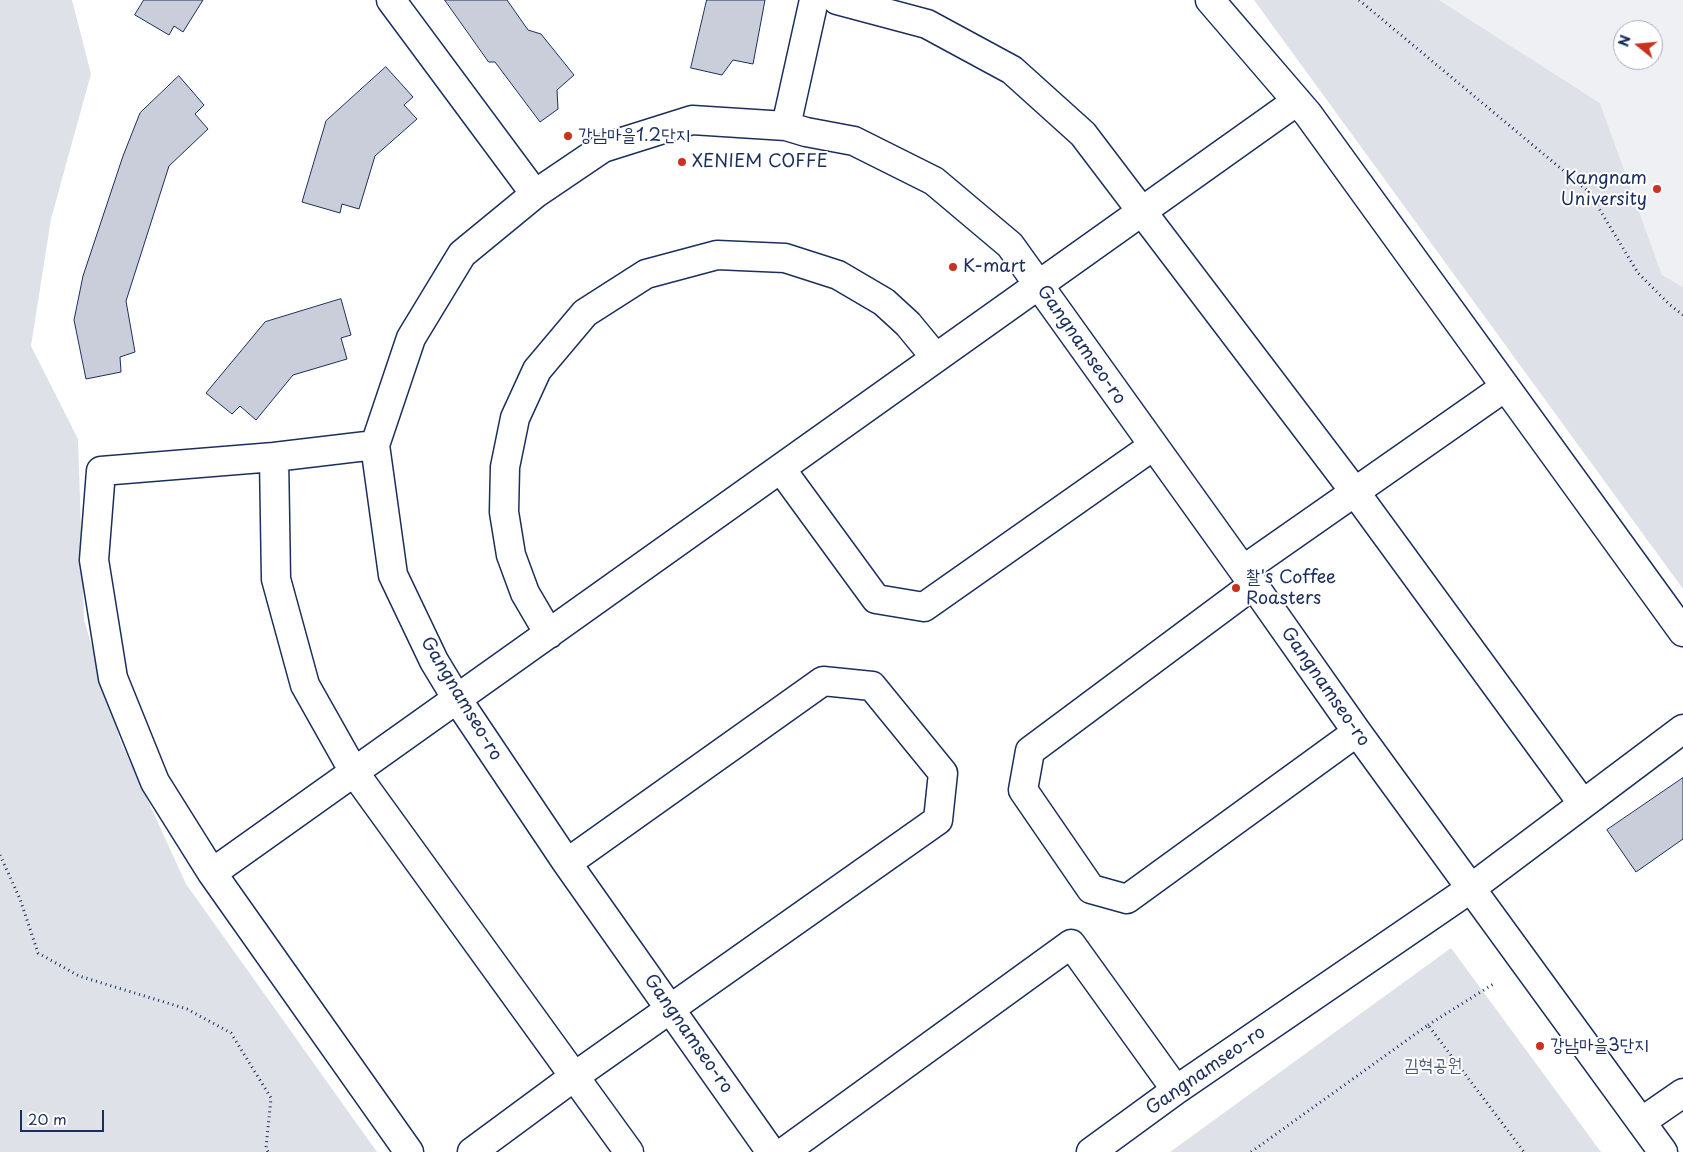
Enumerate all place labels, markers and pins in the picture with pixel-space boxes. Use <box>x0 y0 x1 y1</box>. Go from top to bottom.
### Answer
place label: 강남마을1.2단지 <box>578 125 690 147</box>
marker: 강남마을1.2단지 <box>562 130 574 142</box>
place label: XENIEM COFFE <box>692 151 828 173</box>
marker: XENIEM COFFE <box>676 156 688 168</box>
place label: Kangnam University <box>1561 168 1647 210</box>
marker: Kangnam University <box>1651 183 1663 195</box>
place label: K-mart <box>963 256 1026 278</box>
marker: K-mart <box>947 261 959 273</box>
place label: 촬's Coffee Roasters <box>1246 567 1336 610</box>
marker: 촬's Coffee Roasters <box>1230 582 1242 594</box>
place label: 강남마을3단지 <box>1550 1035 1649 1057</box>
marker: 강남마을3단지 <box>1534 1040 1546 1052</box>

